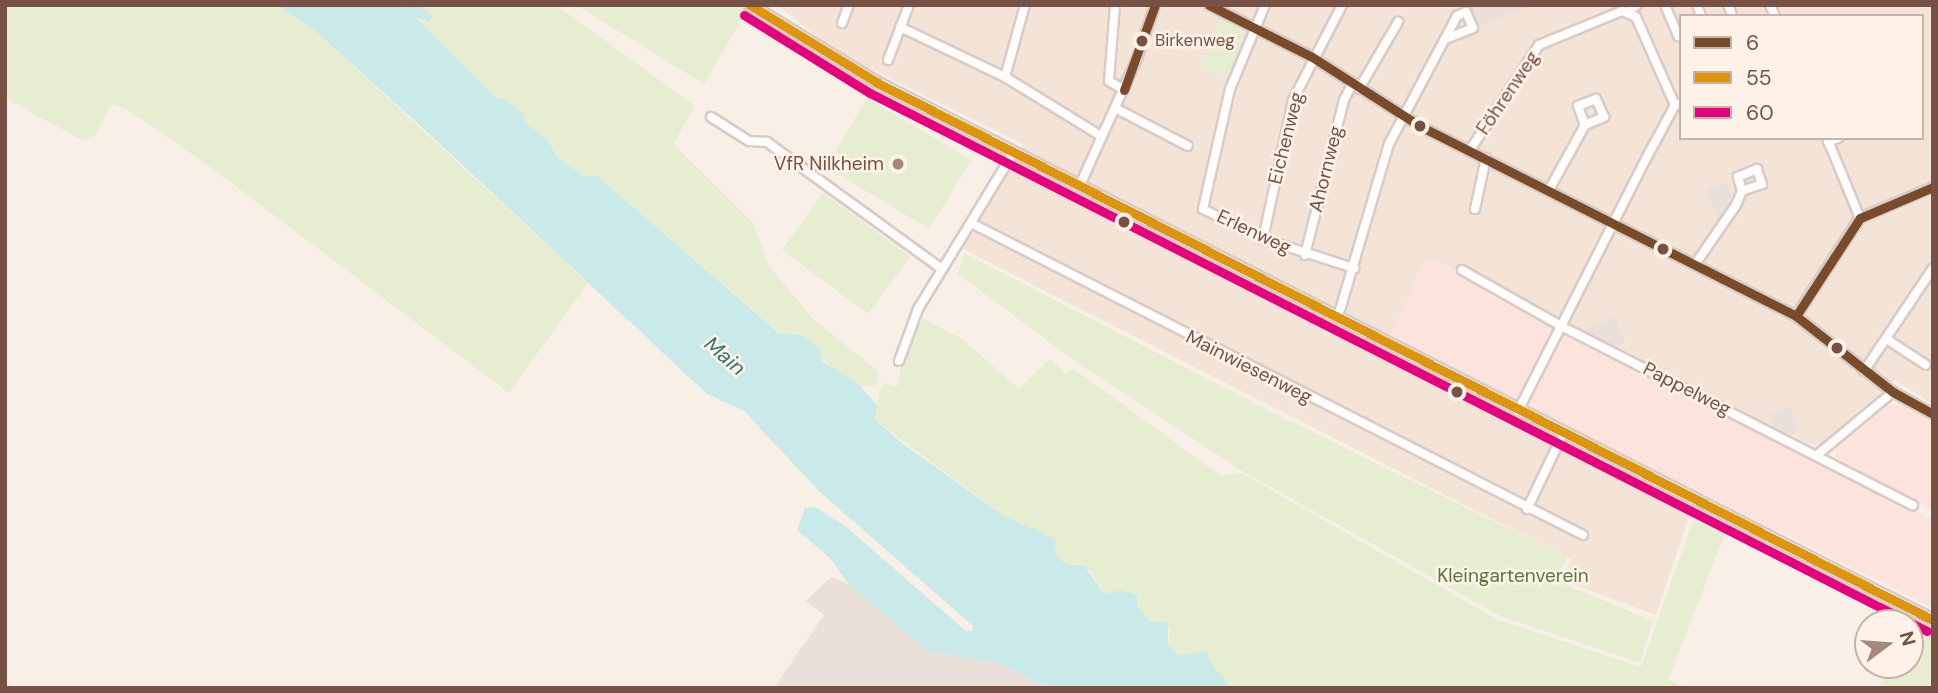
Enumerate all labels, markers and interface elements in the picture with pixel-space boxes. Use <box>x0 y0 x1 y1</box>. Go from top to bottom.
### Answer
legend <box>1679 14 1924 140</box>
text: 6 <box>1746 29 1759 57</box>
place label: Birkenweg <box>1155 31 1235 51</box>
marker: Birkenweg <box>1135 34 1149 48</box>
street label: Föhrenweg <box>1472 47 1544 139</box>
text: 55 <box>1746 64 1772 92</box>
street label: Eichenweg <box>1264 90 1308 186</box>
text: 60 <box>1746 99 1774 127</box>
unlabelled marker <box>1413 119 1427 133</box>
street label: Ahornweg <box>1304 123 1348 215</box>
place label: VfR Nilkheim <box>774 153 884 175</box>
marker: VfR Nilkheim <box>890 156 906 172</box>
street label: Erlenweg <box>1213 205 1295 259</box>
unlabelled marker <box>1117 215 1131 229</box>
unlabelled marker <box>1656 242 1670 256</box>
street label: Mainwiesenweg <box>1182 325 1316 409</box>
water label: Main <box>699 331 751 381</box>
unlabelled marker <box>1830 341 1844 355</box>
street label: Pappelweg <box>1639 357 1735 421</box>
unlabelled marker <box>1450 385 1464 399</box>
park label: Kleingartenverein <box>1437 565 1589 587</box>
north arrow <box>1854 609 1924 679</box>
text: N <box>1894 629 1922 649</box>

